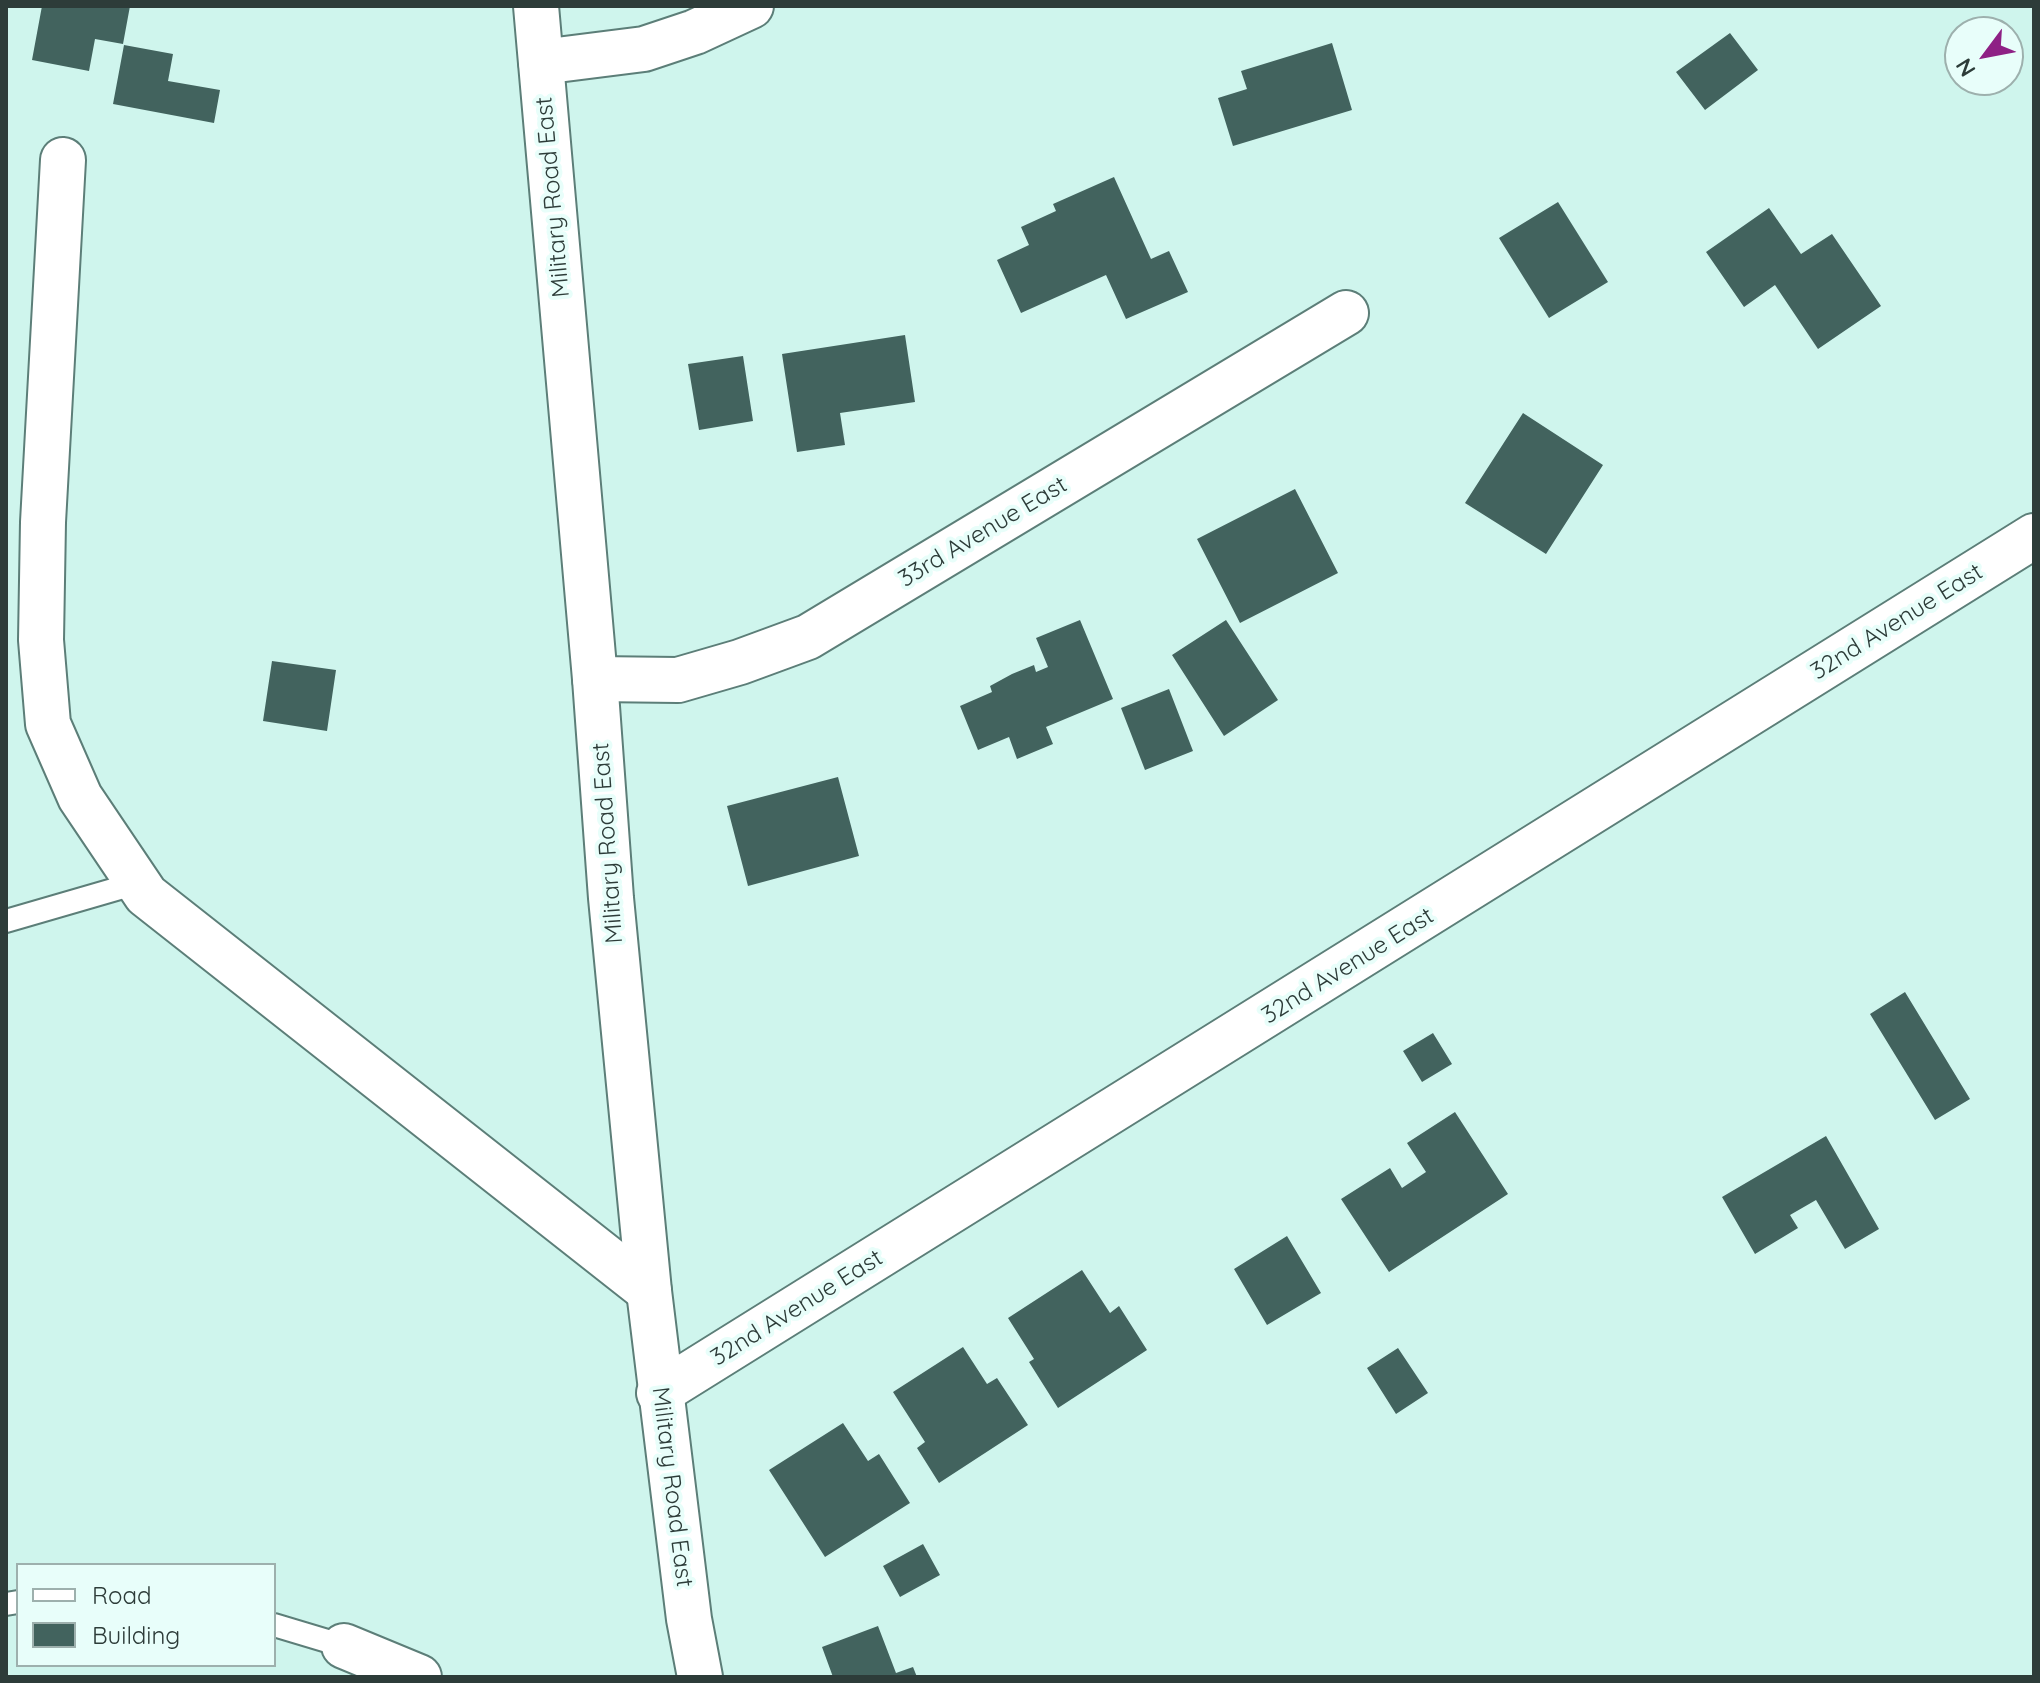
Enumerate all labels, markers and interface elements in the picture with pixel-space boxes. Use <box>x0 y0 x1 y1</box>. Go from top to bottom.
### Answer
north arrow <box>1944 16 2024 96</box>
text: N <box>1949 53 1982 82</box>
street label: Military Road East <box>530 95 576 299</box>
street label: 33rd Avenue East <box>894 470 1072 594</box>
street label: 32nd Avenue East <box>1806 558 1988 686</box>
street label: Military Road East <box>587 742 629 944</box>
street label: 32nd Avenue East <box>1257 902 1439 1030</box>
street label: 32nd Avenue East <box>706 1244 888 1372</box>
street label: Military Road East <box>645 1385 699 1589</box>
legend <box>16 1563 276 1667</box>
text: Road <box>92 1580 152 1610</box>
text: Building <box>92 1620 180 1650</box>

